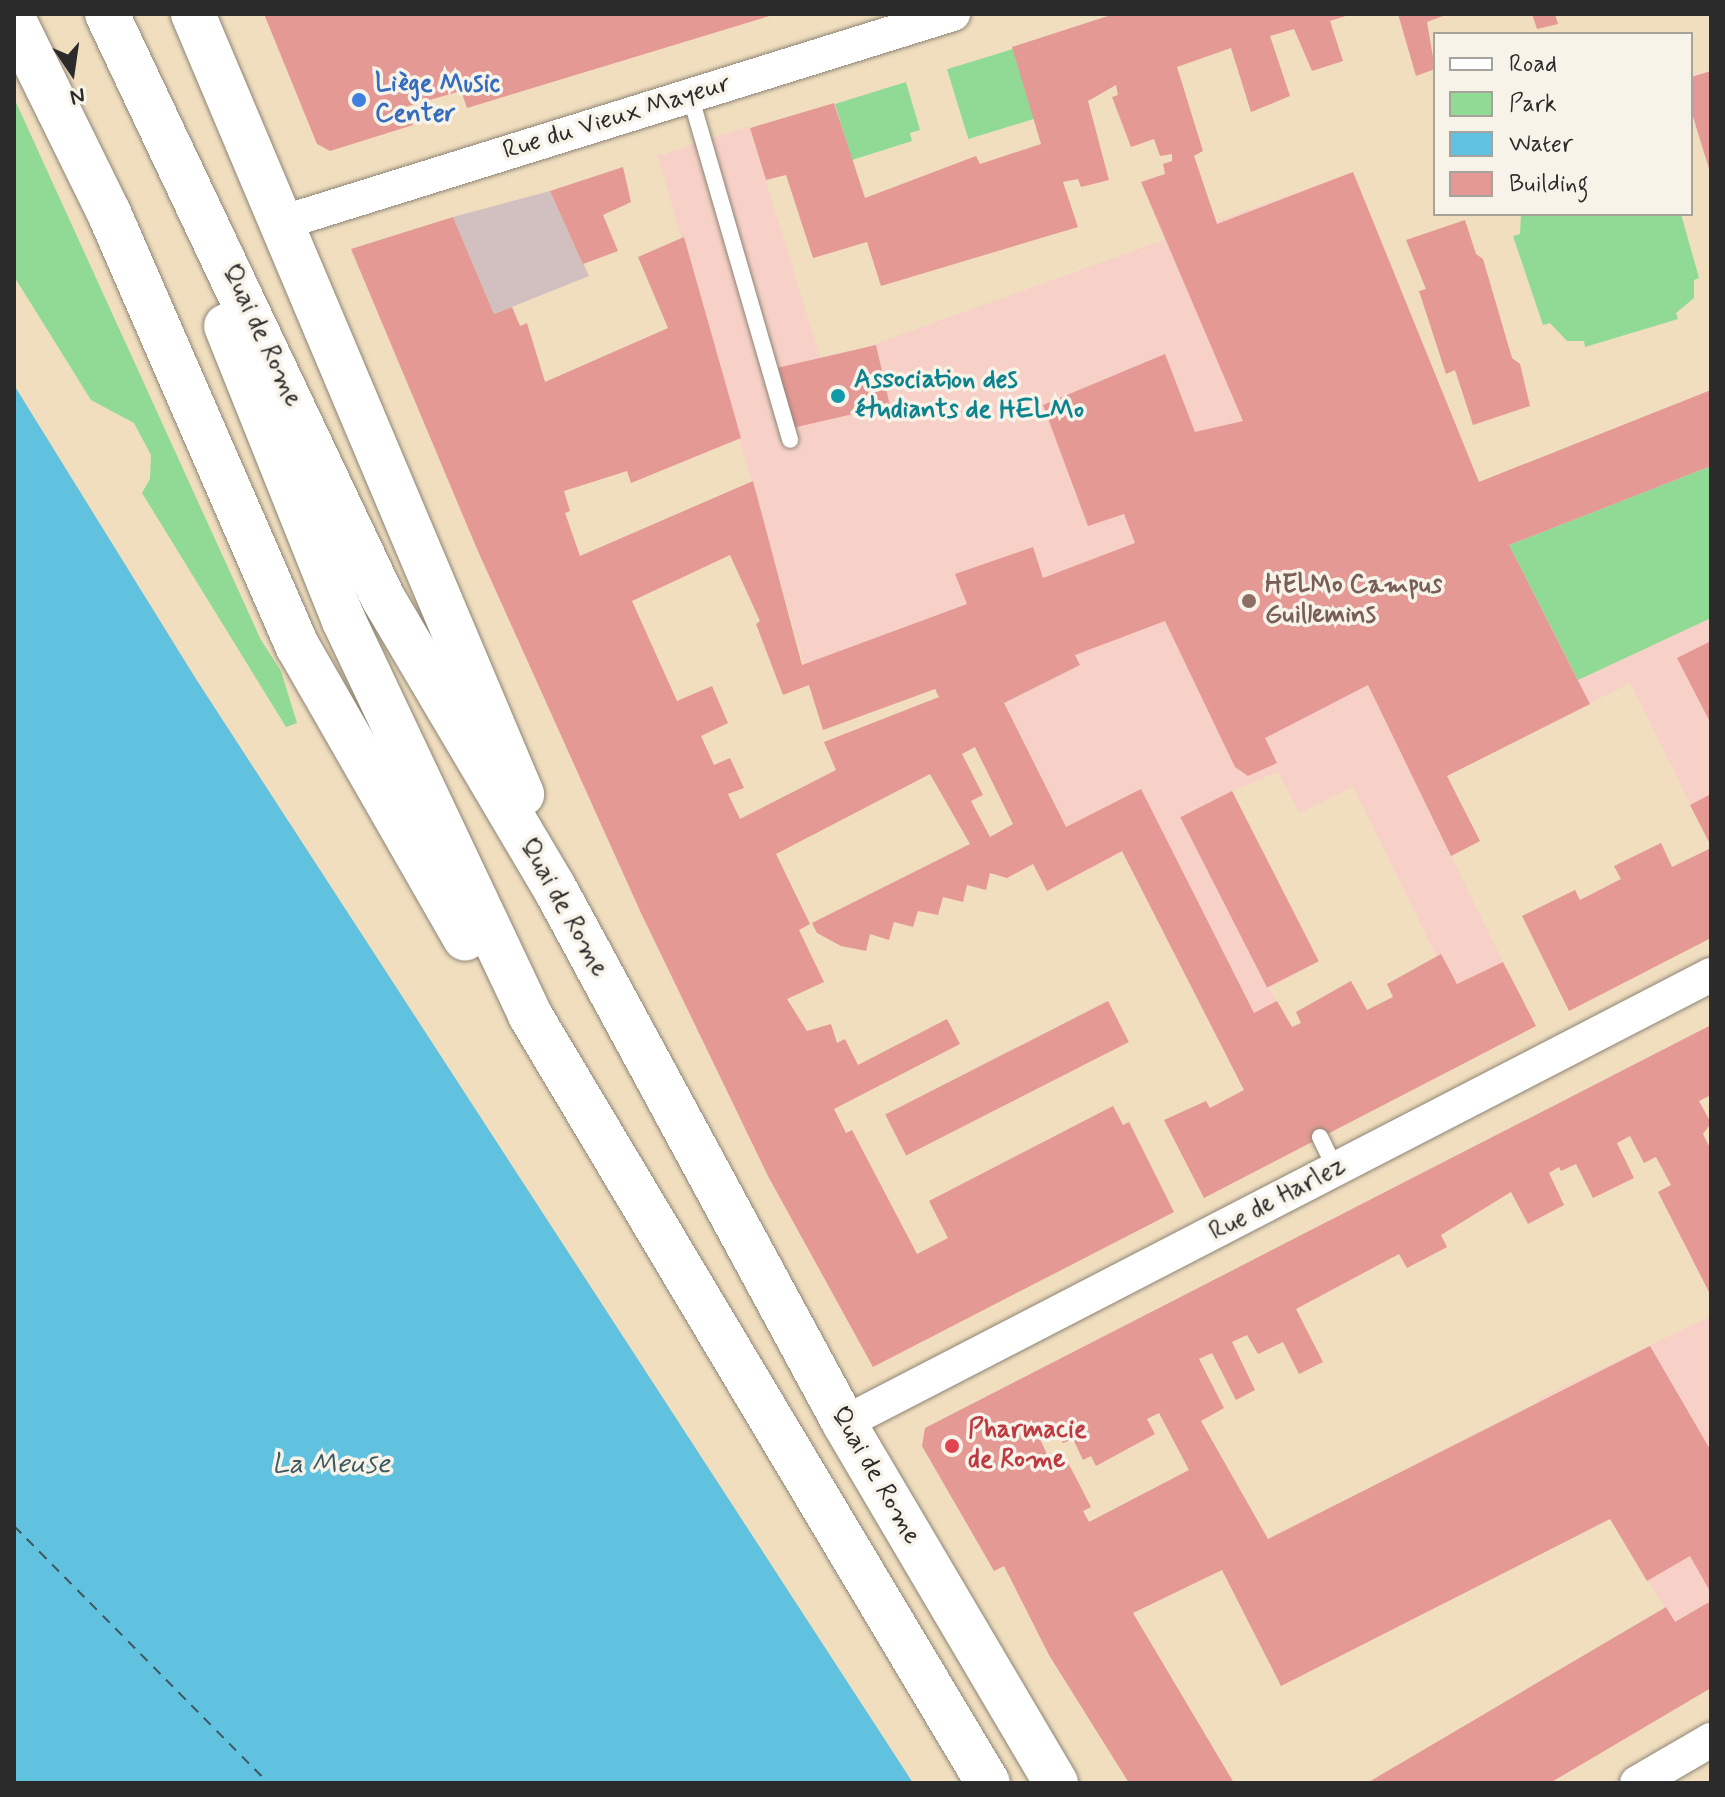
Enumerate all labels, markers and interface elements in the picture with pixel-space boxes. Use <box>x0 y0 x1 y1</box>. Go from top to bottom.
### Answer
north arrow <box>32 32 112 112</box>
legend <box>1433 32 1693 216</box>
text: Road <box>1509 49 1557 80</box>
place label: Liège Music Center <box>375 69 502 130</box>
street label: Rue du Vieux Mayeur <box>500 69 734 167</box>
text: N <box>67 80 88 111</box>
text: Park <box>1509 89 1557 120</box>
marker: Liège Music Center <box>350 91 368 109</box>
text: Water <box>1509 129 1573 160</box>
text: Building <box>1509 169 1589 200</box>
street label: Quai de Rome <box>215 261 307 411</box>
place label: Association des étudiants de HELMo <box>854 365 1075 426</box>
marker: Association des étudiants de HELMo <box>829 387 847 405</box>
place label: HELMo Campus Guillemins <box>1265 570 1437 632</box>
marker: HELMo Campus Guillemins <box>1240 592 1258 610</box>
street label: Quai de Rome <box>513 834 613 982</box>
street label: Rue de Harlez <box>1205 1151 1351 1249</box>
street label: Quai de Rome <box>824 1403 926 1549</box>
place label: Pharmacie de Rome <box>968 1415 1087 1476</box>
marker: Pharmacie de Rome <box>943 1437 961 1455</box>
water label: La Meuse <box>274 1448 388 1482</box>

